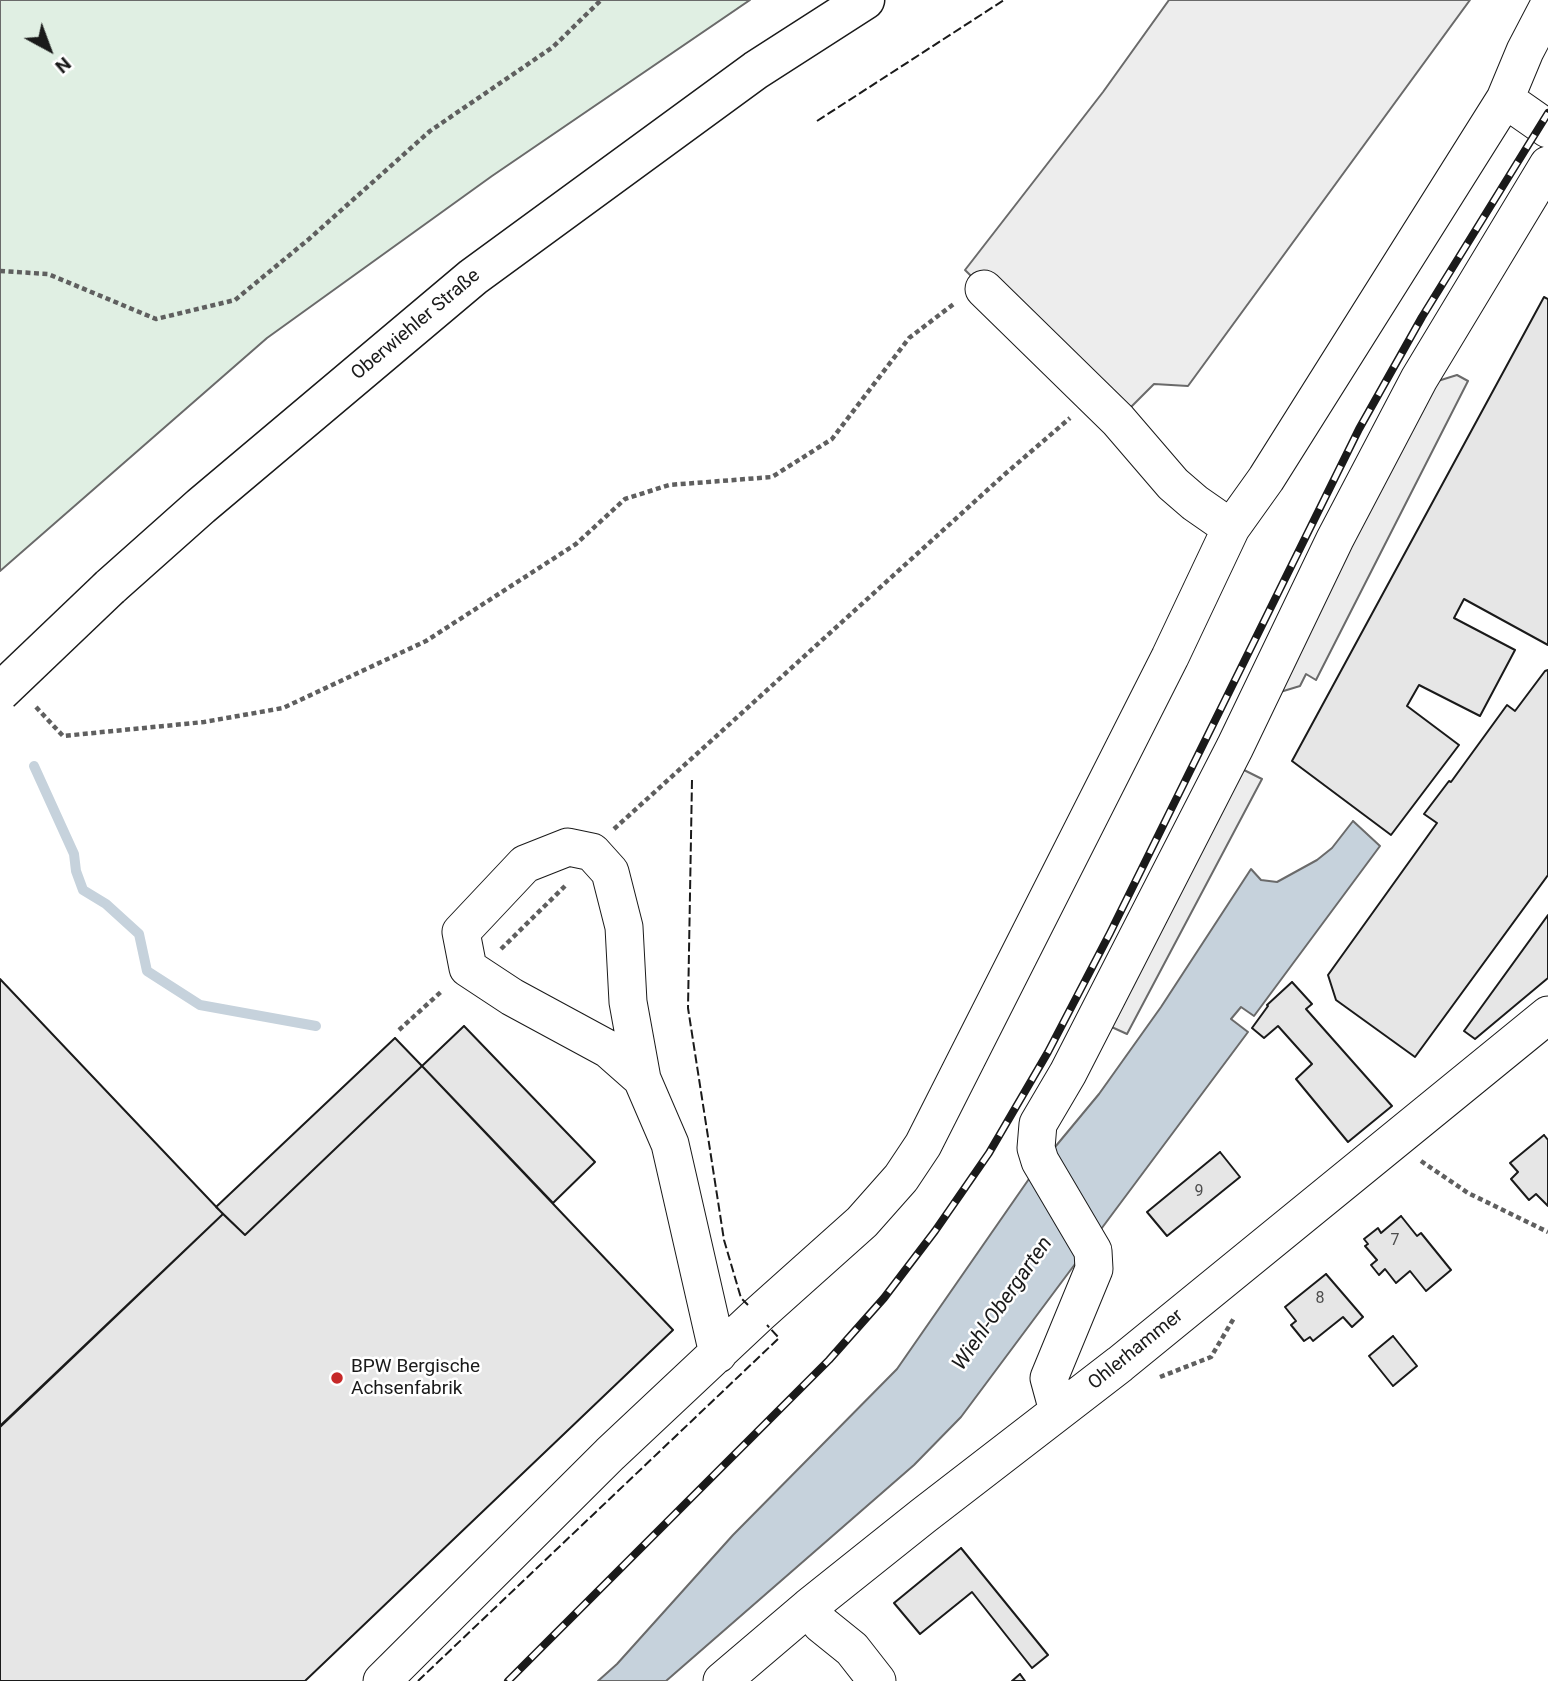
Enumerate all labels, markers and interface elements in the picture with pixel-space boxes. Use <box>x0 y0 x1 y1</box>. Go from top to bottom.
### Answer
north arrow <box>14 14 84 84</box>
text: N <box>51 52 76 78</box>
street label: Oberwiehler Straße <box>347 265 485 385</box>
house number: 9 <box>1195 1182 1203 1202</box>
house number: 7 <box>1391 1231 1399 1251</box>
water label: Wiehl-Obergarten <box>948 1232 1058 1376</box>
house number: 8 <box>1316 1289 1324 1309</box>
street label: Ohlerhammer <box>1084 1305 1188 1395</box>
place label: BPW Bergische Achsenfabrik <box>351 1356 480 1400</box>
marker: BPW Bergische Achsenfabrik <box>329 1370 345 1386</box>

